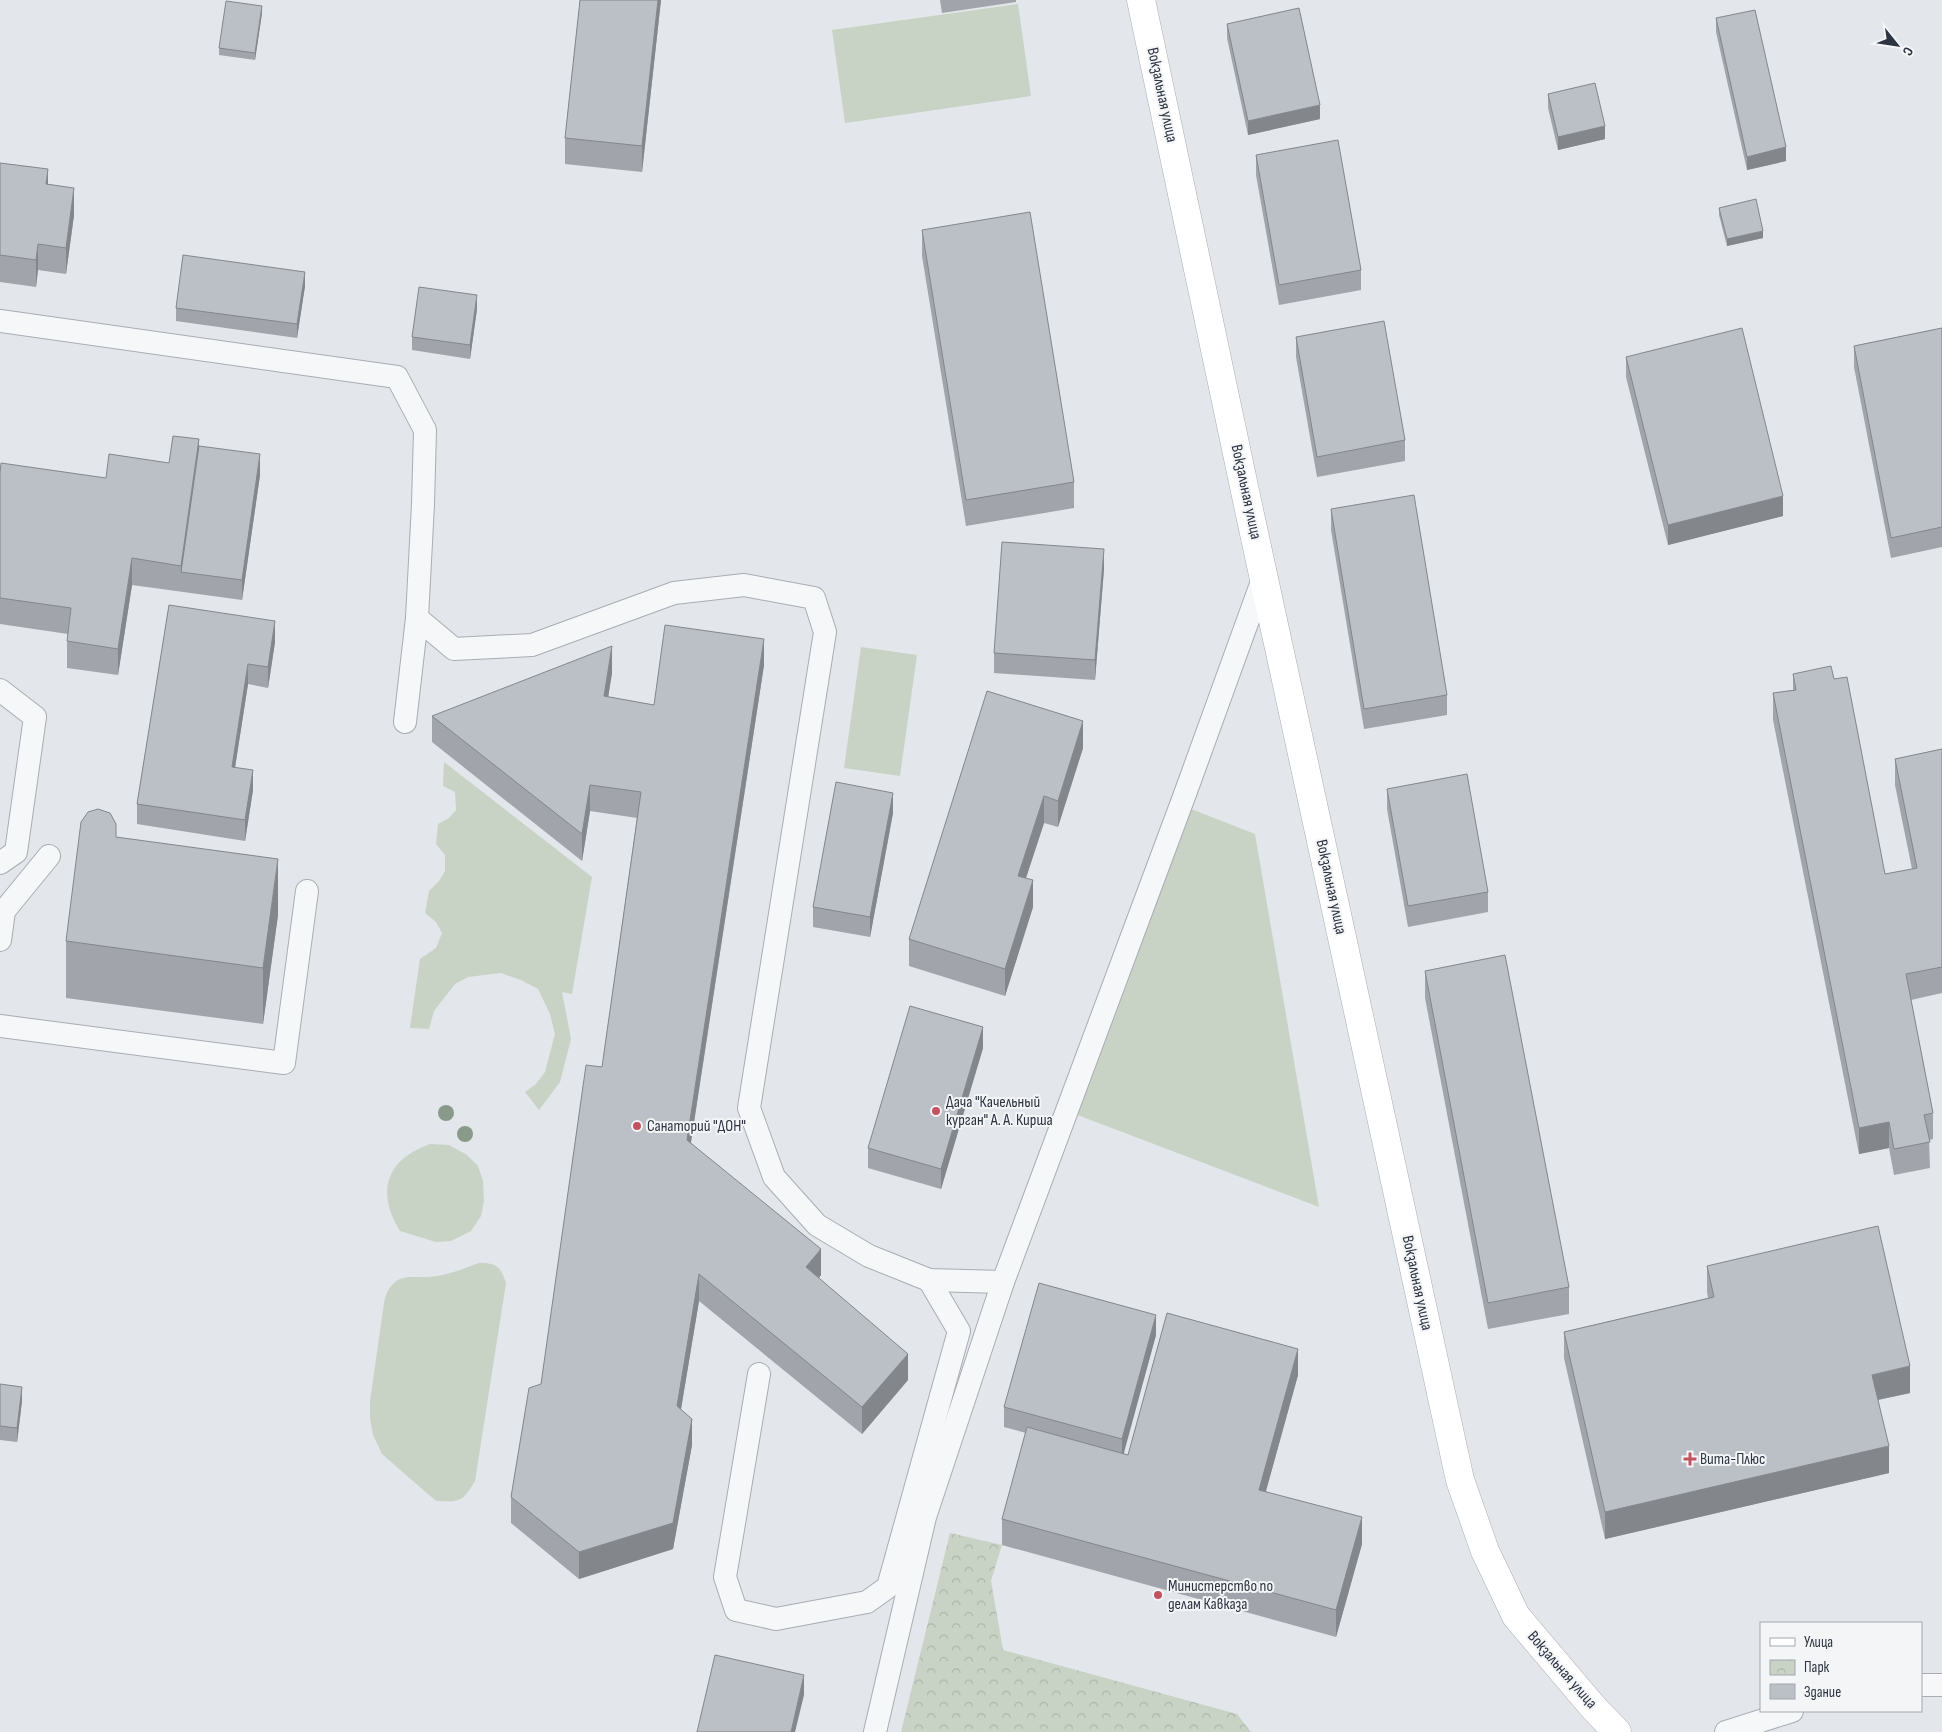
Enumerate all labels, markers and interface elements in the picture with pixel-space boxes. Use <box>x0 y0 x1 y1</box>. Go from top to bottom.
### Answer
north arrow <box>1872 20 1922 70</box>
text: С <box>1899 44 1917 59</box>
street label: Вокзальная улица <box>1143 46 1181 144</box>
street label: Вокзальная улица <box>1227 443 1265 541</box>
street label: Вокзальная улица <box>1312 838 1350 936</box>
place label: Дача "Качельный курган" А. А. Кирша <box>946 1093 1053 1130</box>
marker: Дача "Качельный курган" А. А. Кирша <box>930 1105 942 1117</box>
place label: Санаторий "ДОН" <box>647 1117 746 1136</box>
marker: Санаторий "ДОН" <box>631 1120 643 1132</box>
street label: Вокзальная улица <box>1398 1234 1436 1332</box>
place label: Вита-Плюс <box>1700 1450 1765 1469</box>
marker: Вита-Плюс <box>1684 1453 1696 1465</box>
place label: Министерство по делам Кавказа <box>1168 1577 1273 1614</box>
marker: Министерство по делам Кавказа <box>1152 1589 1164 1601</box>
legend <box>1760 1622 1922 1712</box>
street label: Вокзальная улица <box>1523 1627 1601 1713</box>
text: Улица <box>1804 1633 1833 1652</box>
text: Парк <box>1804 1658 1830 1677</box>
text: Здание <box>1804 1683 1841 1702</box>

